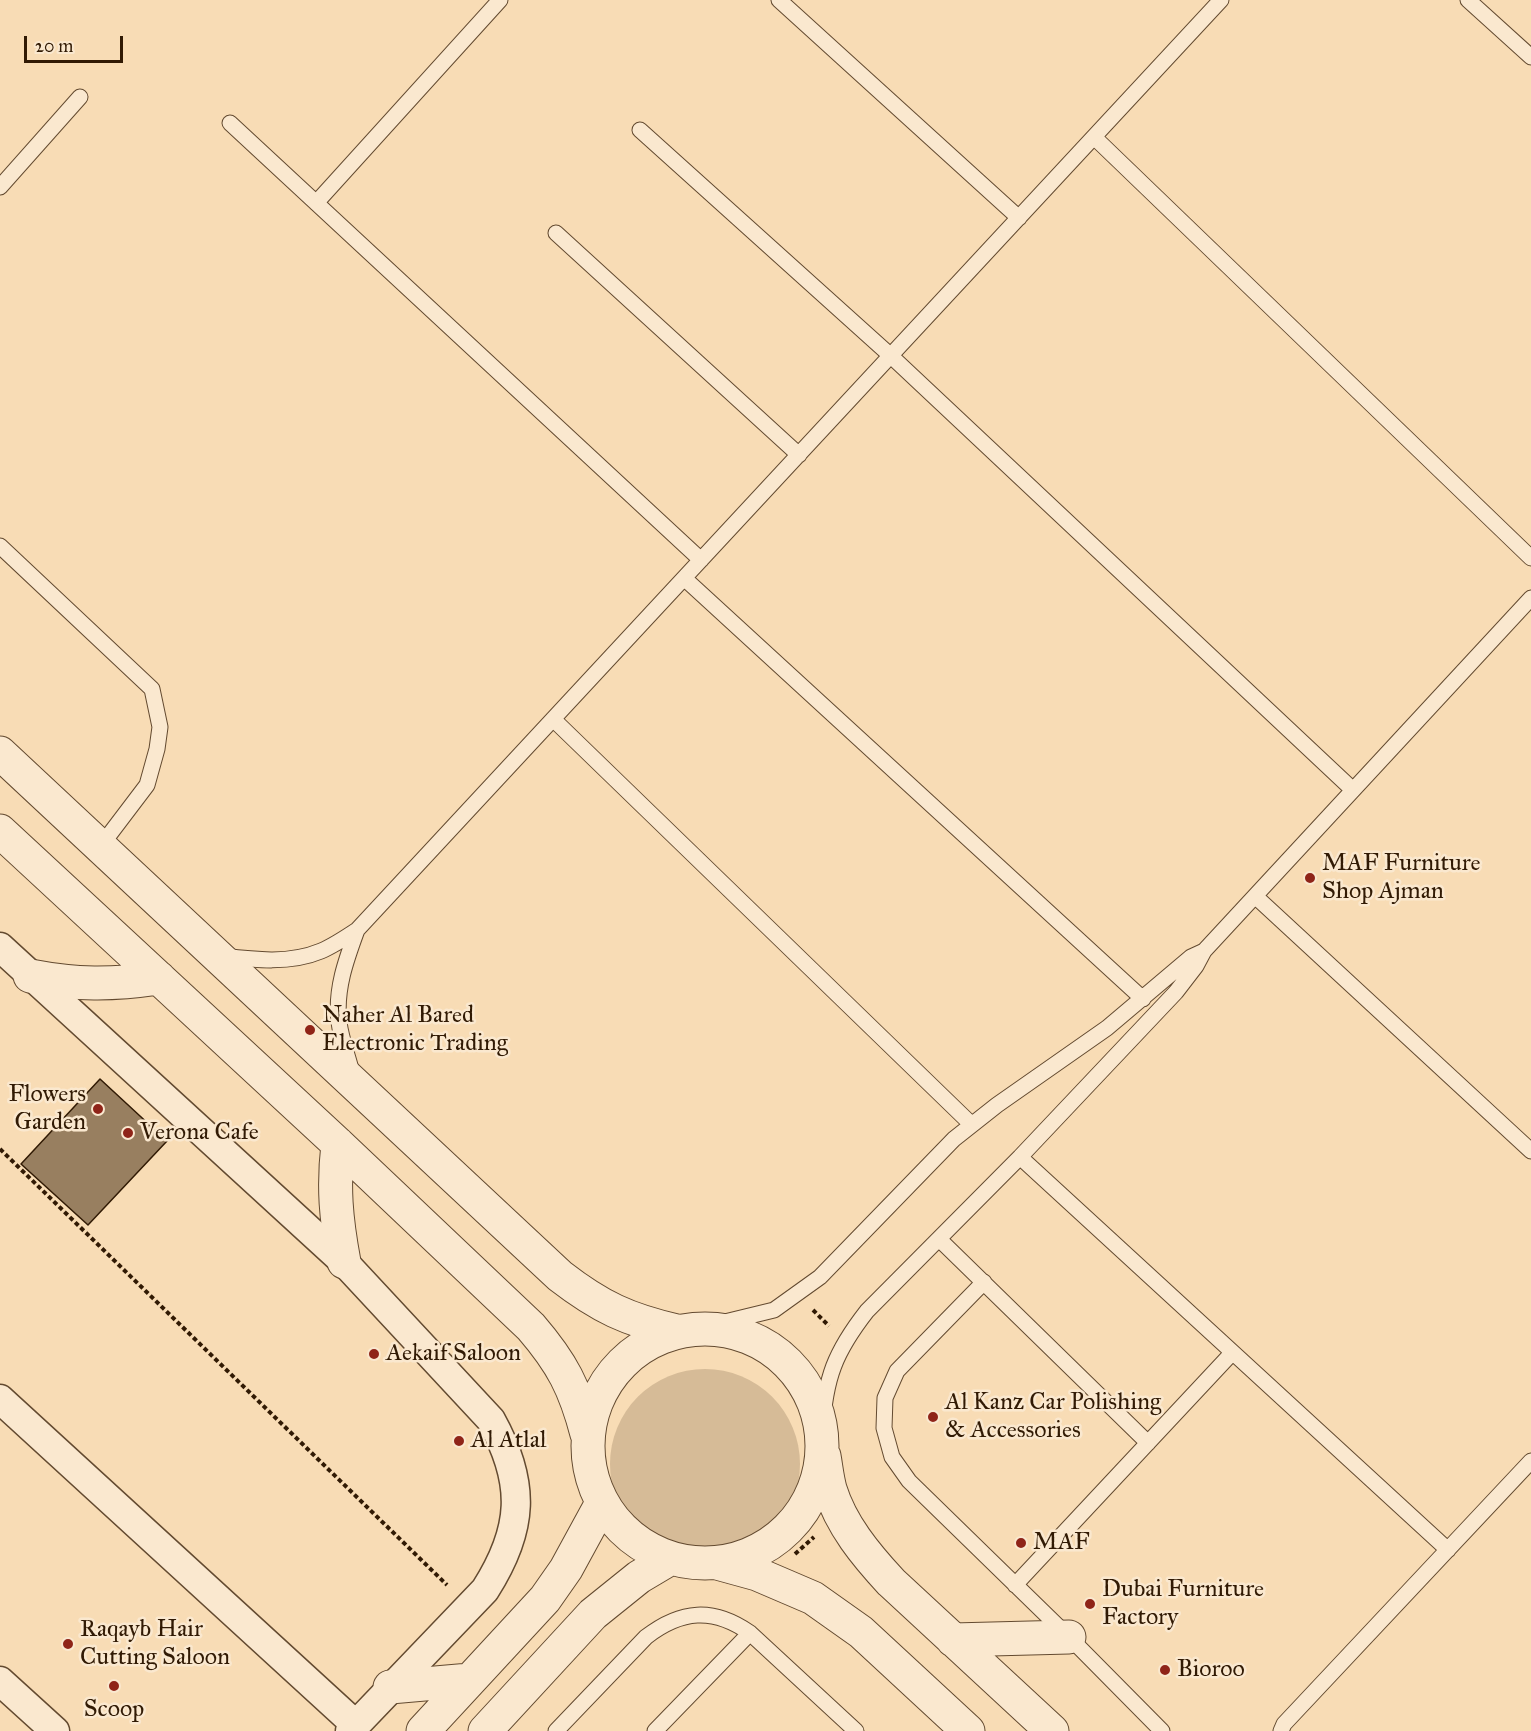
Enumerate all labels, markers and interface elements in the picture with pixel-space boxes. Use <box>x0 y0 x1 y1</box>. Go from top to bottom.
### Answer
scale bar <box>27 24 126 62</box>
text: 20 m <box>35 35 73 57</box>
place label: MAF Furniture Shop Ajman <box>1322 850 1481 906</box>
marker: MAF Furniture Shop Ajman <box>1303 871 1317 885</box>
place label: Naher Al Bared Electronic Trading <box>322 1002 508 1058</box>
marker: Naher Al Bared Electronic Trading <box>303 1023 317 1037</box>
place label: Flowers Garden <box>8 1081 86 1137</box>
marker: Flowers Garden <box>91 1102 105 1116</box>
place label: Verona Cafe <box>140 1119 259 1147</box>
marker: Verona Cafe <box>121 1126 135 1140</box>
place label: Aekaif Saloon <box>386 1340 521 1368</box>
marker: Aekaif Saloon <box>367 1347 381 1361</box>
place label: Al Kanz Car Polishing & Accessories <box>945 1389 1161 1445</box>
marker: Al Kanz Car Polishing & Accessories <box>926 1410 940 1424</box>
place label: Al Atlal <box>471 1427 546 1455</box>
marker: Al Atlal <box>452 1434 466 1448</box>
place label: MAF <box>1033 1529 1090 1557</box>
marker: MAF <box>1014 1536 1028 1550</box>
place label: Dubai Furniture Factory <box>1102 1576 1264 1632</box>
marker: Dubai Furniture Factory <box>1083 1597 1097 1611</box>
place label: Raqayb Hair Cutting Saloon <box>80 1616 230 1672</box>
marker: Raqayb Hair Cutting Saloon <box>61 1637 75 1651</box>
place label: Bioroo <box>1177 1656 1245 1684</box>
marker: Bioroo <box>1158 1663 1172 1677</box>
marker: Scoop <box>107 1679 121 1693</box>
place label: Scoop <box>84 1696 144 1724</box>

